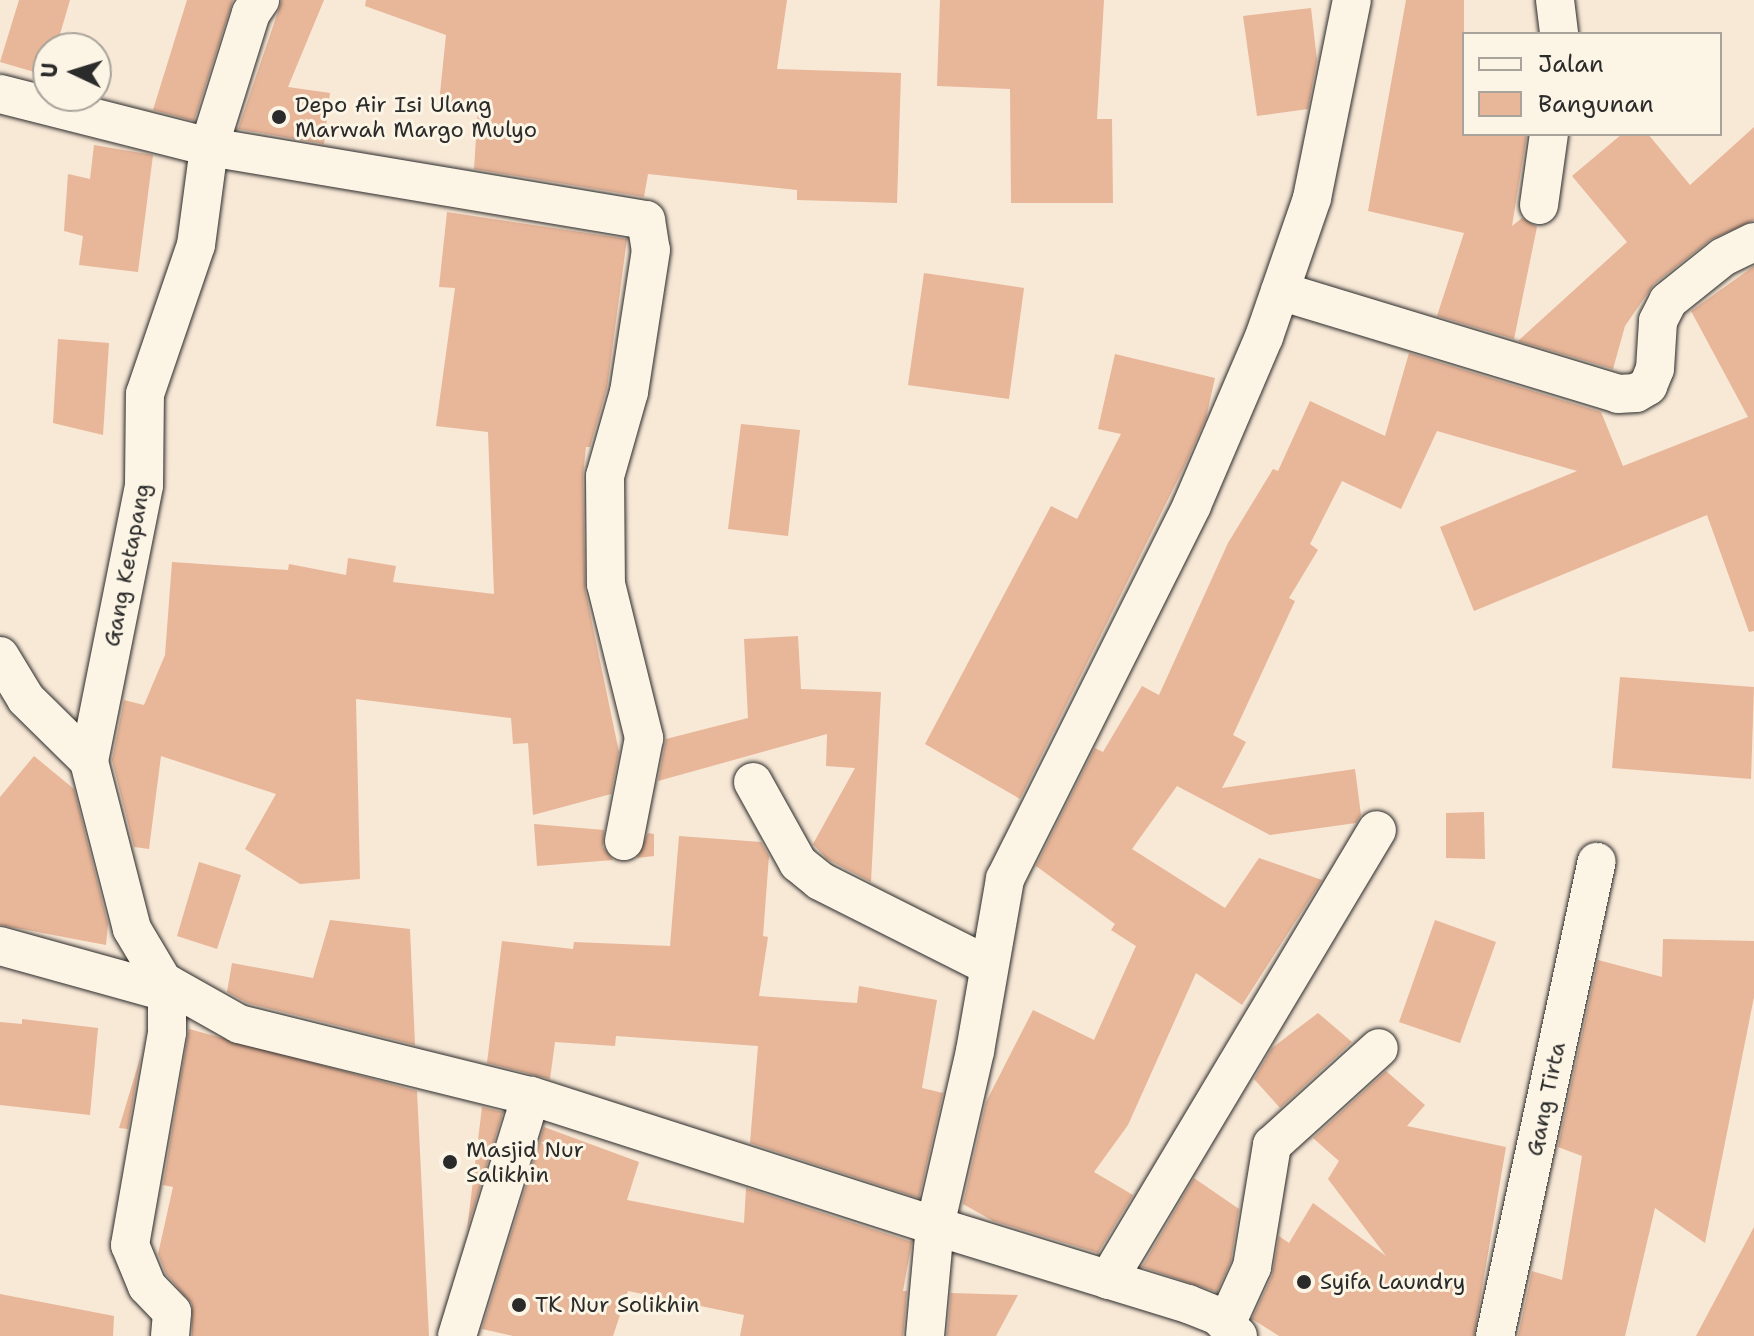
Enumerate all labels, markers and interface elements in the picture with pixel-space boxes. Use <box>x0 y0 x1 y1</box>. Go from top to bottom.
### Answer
north arrow <box>32 32 112 112</box>
legend <box>1462 32 1722 136</box>
text: Jalan <box>1538 48 1604 80</box>
text: U <box>35 62 65 79</box>
text: Bangunan <box>1538 88 1654 120</box>
place label: Depo Air Isi Ulang Marwah Margo Mulyo <box>295 91 537 142</box>
marker: Depo Air Isi Ulang Marwah Margo Mulyo <box>270 108 288 126</box>
street label: Gang Ketapang <box>98 481 156 649</box>
street label: Gang Tirta <box>1521 1039 1571 1159</box>
place label: Masjid Nur Salikhin <box>466 1136 584 1188</box>
marker: Masjid Nur Salikhin <box>441 1153 459 1171</box>
place label: Syifa Laundry <box>1320 1269 1465 1295</box>
marker: Syifa Laundry <box>1295 1273 1313 1291</box>
place label: TK Nur Solikhin <box>535 1292 699 1318</box>
marker: TK Nur Solikhin <box>510 1296 528 1314</box>

